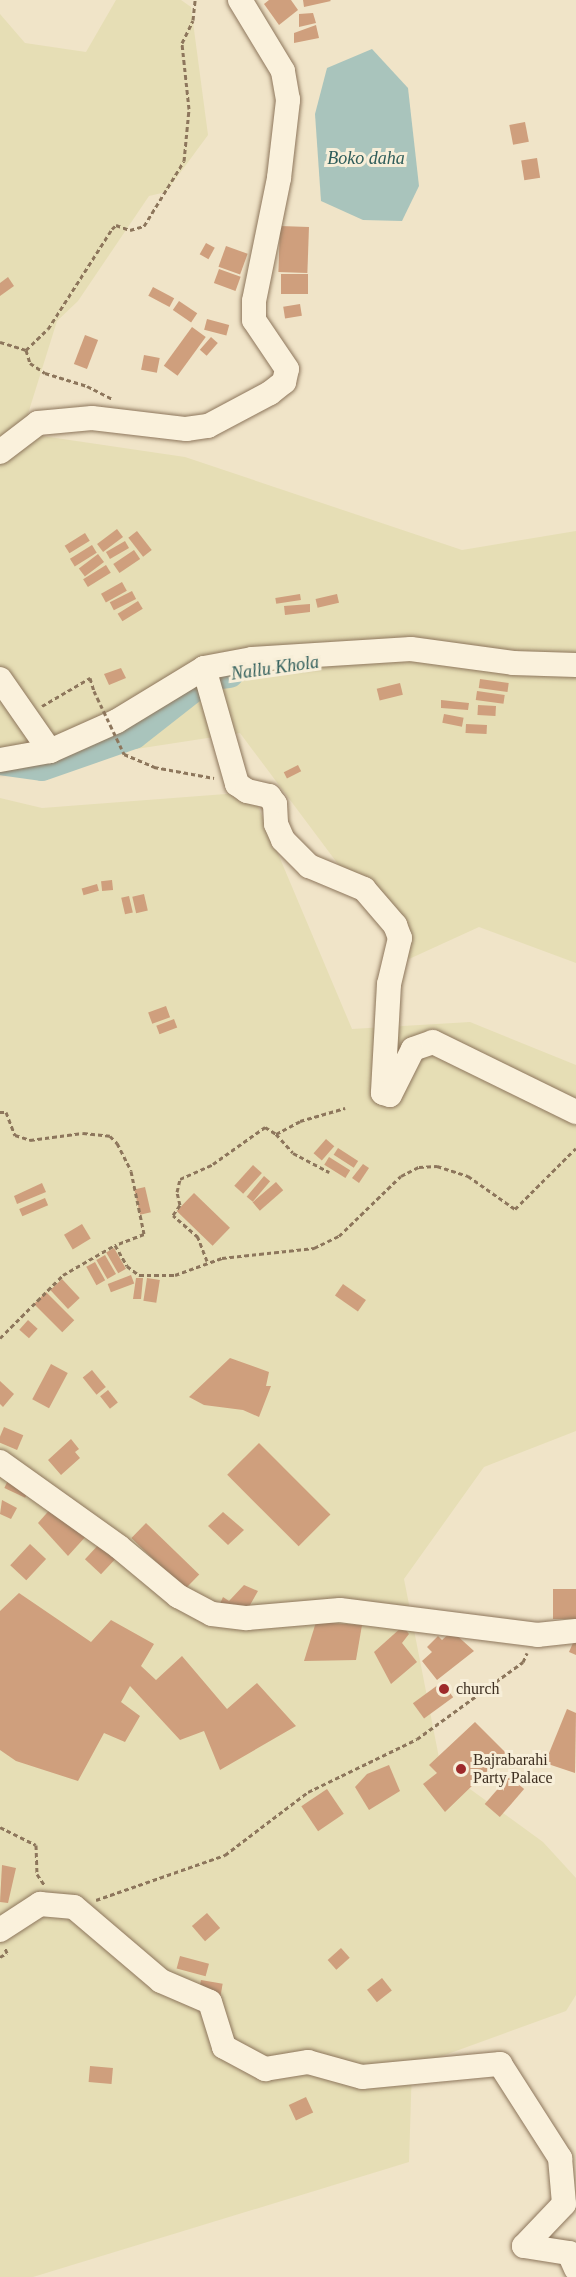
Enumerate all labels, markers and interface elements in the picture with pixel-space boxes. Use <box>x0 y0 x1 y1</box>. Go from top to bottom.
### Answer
water label: Boko daha <box>327 147 405 169</box>
water label: Nallu Khola <box>230 651 320 685</box>
place label: church <box>456 1679 500 1699</box>
marker: church <box>437 1682 451 1696</box>
place label: Bajrabarahi Party Palace <box>473 1750 553 1788</box>
marker: Bajrabarahi Party Palace <box>454 1762 468 1776</box>

